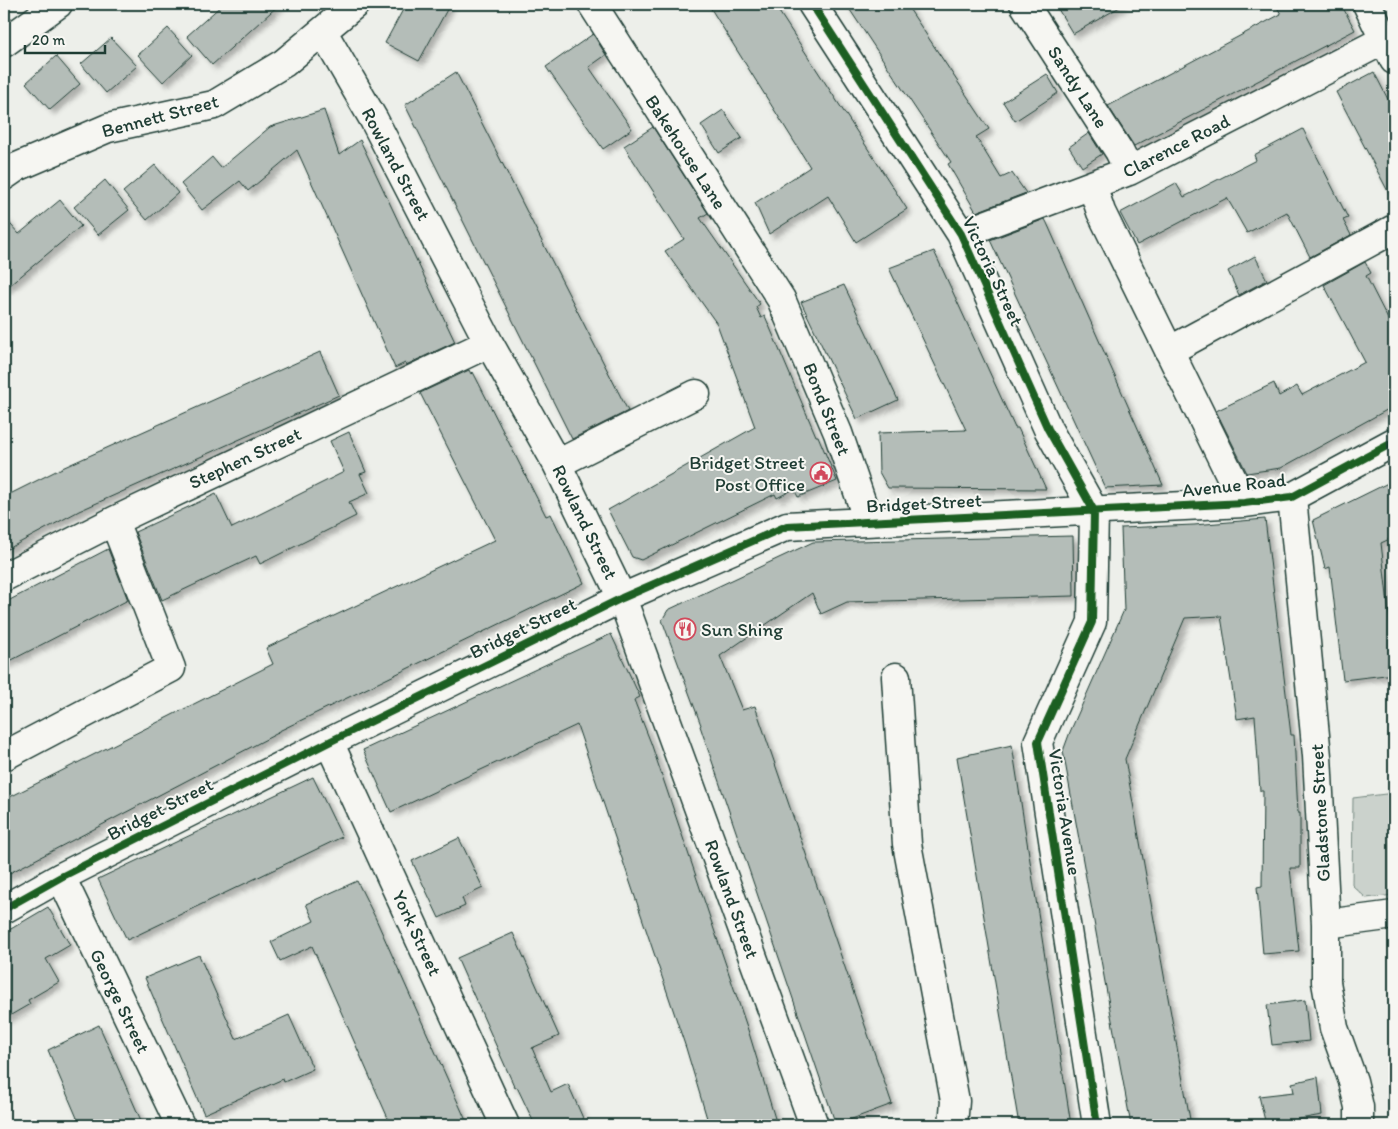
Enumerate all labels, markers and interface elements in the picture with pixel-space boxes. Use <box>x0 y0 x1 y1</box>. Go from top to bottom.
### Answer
scale bar <box>25 22 105 54</box>
text: 20 m <box>32 31 66 49</box>
street label: Sandy Lane <box>1043 41 1113 133</box>
street label: Bennett Street <box>99 89 221 143</box>
street label: Bakehouse Lane <box>640 90 732 214</box>
street label: Rowland Street <box>357 103 435 225</box>
street label: Clarence Road <box>1118 109 1234 183</box>
street label: Victoria Street <box>958 212 1028 330</box>
street label: Bond Street <box>798 359 856 459</box>
street label: Stephen Street <box>185 422 305 494</box>
place label: Bridget Street Post Office <box>689 451 805 496</box>
street label: Rowland Street <box>547 461 623 583</box>
public building icon: Bridget Street Post Office <box>809 461 833 485</box>
street label: Avenue Road <box>1181 468 1288 502</box>
street label: Bridget Street <box>866 488 982 518</box>
street label: Bridget Street <box>466 592 580 664</box>
restaurant icon: Sun Shing <box>673 617 697 641</box>
place label: Sun Shing <box>701 618 783 641</box>
street label: Gladstone Street <box>1305 743 1335 883</box>
street label: Victoria Avenue <box>1044 747 1086 877</box>
street label: Bridget Street <box>103 772 217 846</box>
street label: Rowland Street <box>700 836 764 962</box>
street label: York Street <box>387 887 447 979</box>
street label: George Street <box>85 945 155 1057</box>

